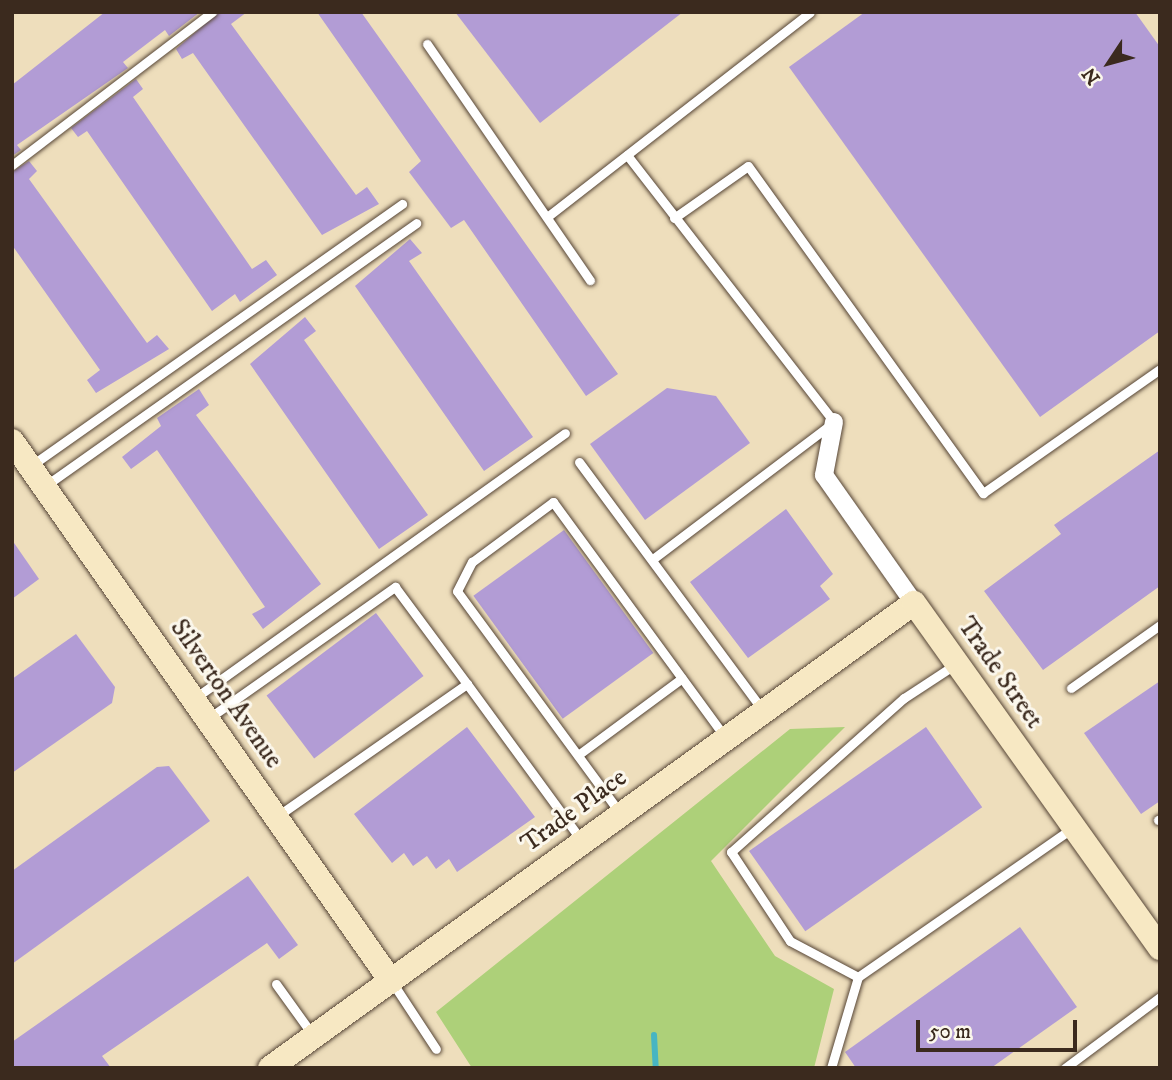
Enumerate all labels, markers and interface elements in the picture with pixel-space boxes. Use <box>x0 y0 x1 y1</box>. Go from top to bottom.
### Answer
north arrow <box>1074 28 1144 98</box>
text: N <box>1078 63 1106 89</box>
street label: Trade Street <box>950 611 1050 735</box>
street label: Silverton Avenue <box>163 613 289 775</box>
street label: Trade Place <box>515 762 633 860</box>
scale bar <box>920 1006 1081 1050</box>
text: 50 m <box>929 1019 971 1045</box>

